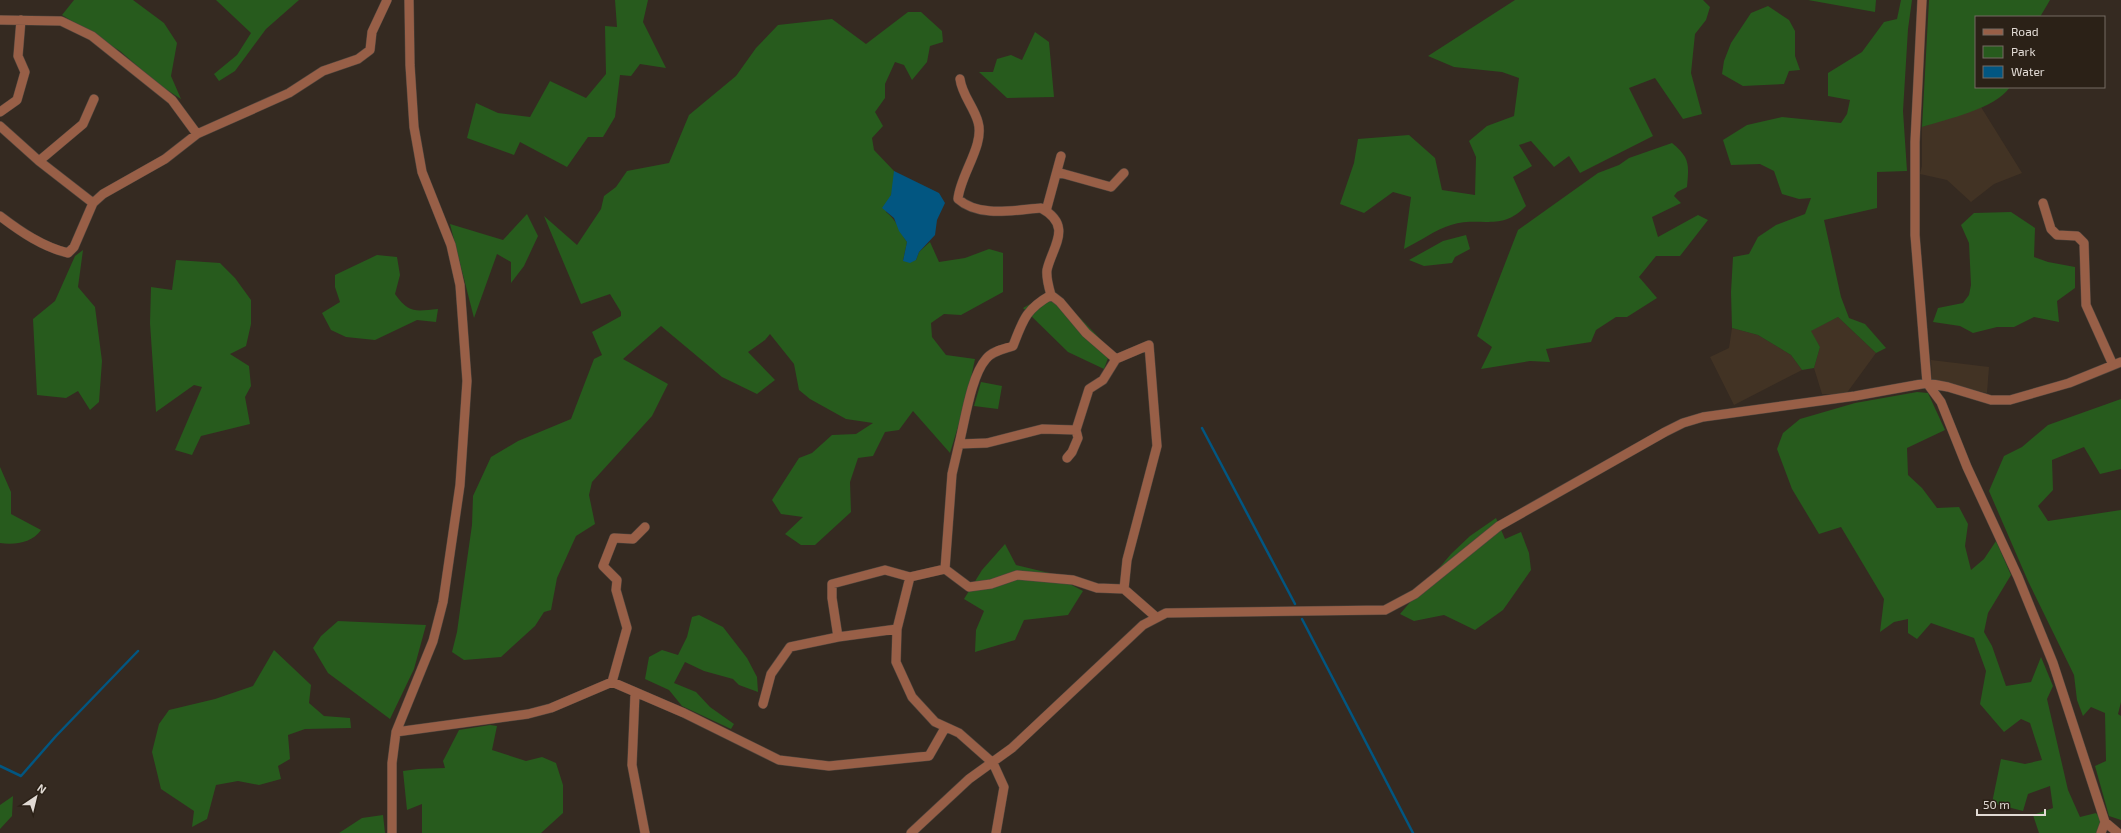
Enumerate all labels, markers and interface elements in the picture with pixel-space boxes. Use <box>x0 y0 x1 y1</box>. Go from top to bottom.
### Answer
legend <box>1975 16 2105 88</box>
text: Road <box>2011 24 2039 38</box>
text: Park <box>2011 44 2036 58</box>
text: Water <box>2011 64 2045 78</box>
north arrow <box>16 777 56 817</box>
text: N <box>35 781 49 796</box>
scale bar <box>1977 791 2045 817</box>
text: 50 m <box>1983 797 2010 811</box>

